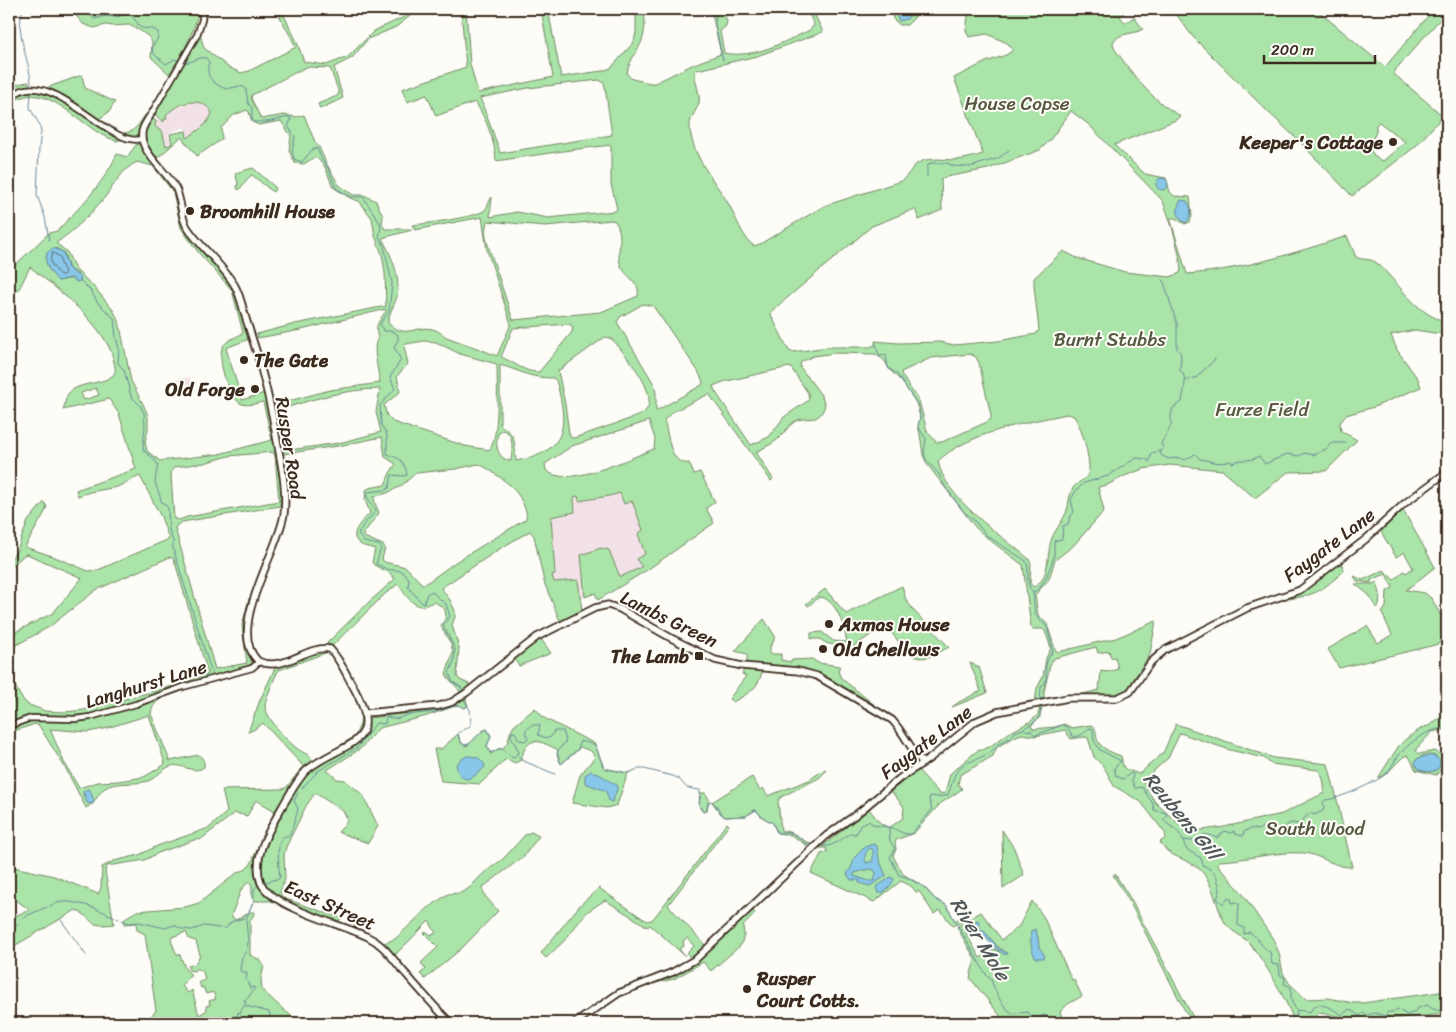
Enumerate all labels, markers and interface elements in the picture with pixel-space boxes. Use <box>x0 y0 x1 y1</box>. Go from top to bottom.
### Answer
scale bar <box>1264 32 1375 64</box>
text: 200 m <box>1271 37 1315 63</box>
park label: House Copse <box>964 87 1070 120</box>
place label: Keeper's Cottage <box>1239 126 1384 159</box>
marker: Keeper's Cottage <box>1387 136 1399 148</box>
place label: Broomhill House <box>200 195 336 228</box>
marker: Broomhill House <box>184 205 196 217</box>
park label: Burnt Stubbs <box>1054 323 1166 356</box>
place label: The Gate <box>254 344 329 377</box>
marker: The Gate <box>238 354 250 366</box>
place label: Old Forge <box>165 373 245 406</box>
marker: Old Forge <box>249 383 261 395</box>
park label: Furze Field <box>1216 393 1310 426</box>
street label: Rusper Road <box>266 394 315 504</box>
street label: Faygate Lane <box>1276 499 1383 591</box>
street label: Lambs Green <box>614 581 724 657</box>
place label: Axmas House <box>838 608 950 641</box>
marker: Axmas House <box>823 618 835 630</box>
place label: Old Chellows <box>833 633 941 666</box>
place label: The Lamb <box>611 640 689 673</box>
marker: Old Chellows <box>817 643 829 655</box>
street label: Langhurst Lane <box>81 650 211 718</box>
marker: The Lamb <box>693 650 705 662</box>
street label: Faygate Lane <box>873 696 980 788</box>
water label: Reubens Gill <box>1134 764 1233 872</box>
park label: South Wood <box>1266 812 1366 845</box>
street label: East Street <box>279 870 381 940</box>
water label: River Mole <box>940 890 1021 989</box>
place label: Rusper Court Cotts. <box>756 962 860 1017</box>
marker: Rusper Court Cotts. <box>741 983 753 995</box>

